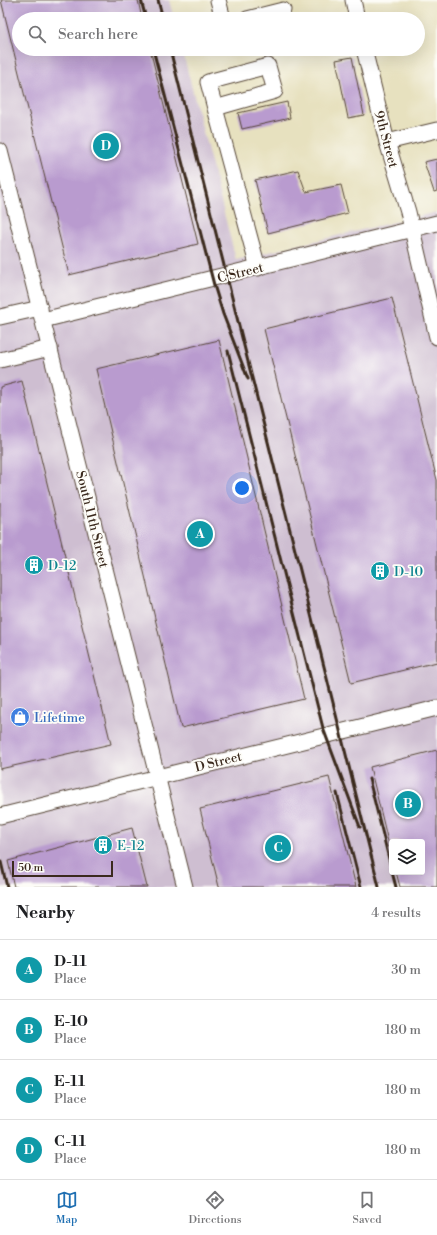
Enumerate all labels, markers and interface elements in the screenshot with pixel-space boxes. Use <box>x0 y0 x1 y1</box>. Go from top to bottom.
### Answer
search box <box>12 12 425 56</box>
icon: search <box>26 23 48 45</box>
text: Search here <box>58 25 138 44</box>
street label: 9th Street <box>371 109 401 170</box>
pin: D <box>93 131 119 161</box>
street label: C Street <box>216 259 265 286</box>
street label: South 11th Street <box>72 469 112 570</box>
your location <box>232 478 252 498</box>
pin: A <box>187 519 213 549</box>
building icon: D-12 <box>23 554 45 576</box>
place label: D-12 <box>48 558 77 574</box>
building icon: D-10 <box>369 560 391 582</box>
place label: D-10 <box>394 564 423 580</box>
shop icon: Lifetime <box>9 706 31 728</box>
place label: Lifetime <box>34 710 85 726</box>
street label: D Street <box>193 748 244 776</box>
pin: B <box>395 789 421 819</box>
pin: C <box>265 833 291 863</box>
building icon: E-12 <box>92 834 114 856</box>
place label: E-12 <box>117 838 144 854</box>
map controls <box>389 839 425 875</box>
button: layers <box>389 839 425 875</box>
scale bar <box>12 859 113 878</box>
text: 50 m <box>18 861 43 875</box>
text: Nearby <box>16 902 75 924</box>
text: 4 results <box>371 905 421 921</box>
text: D-11 <box>54 952 87 971</box>
text: A <box>24 962 34 978</box>
text: 30 m <box>391 962 421 978</box>
text: Place <box>54 971 86 987</box>
text: E-10 <box>54 1012 88 1031</box>
text: B <box>24 1022 34 1038</box>
text: 180 m <box>385 1022 421 1038</box>
text: Place <box>54 1031 86 1047</box>
text: E-11 <box>54 1072 85 1091</box>
text: C <box>24 1082 34 1098</box>
text: 180 m <box>385 1082 421 1098</box>
text: Place <box>54 1091 86 1107</box>
text: C-11 <box>54 1132 86 1151</box>
text: D <box>24 1142 34 1158</box>
text: 180 m <box>385 1142 421 1158</box>
text: Place <box>54 1151 86 1167</box>
tab: Map <box>56 1189 78 1227</box>
tab: Directions <box>189 1189 242 1227</box>
tab: Saved <box>353 1189 381 1227</box>

